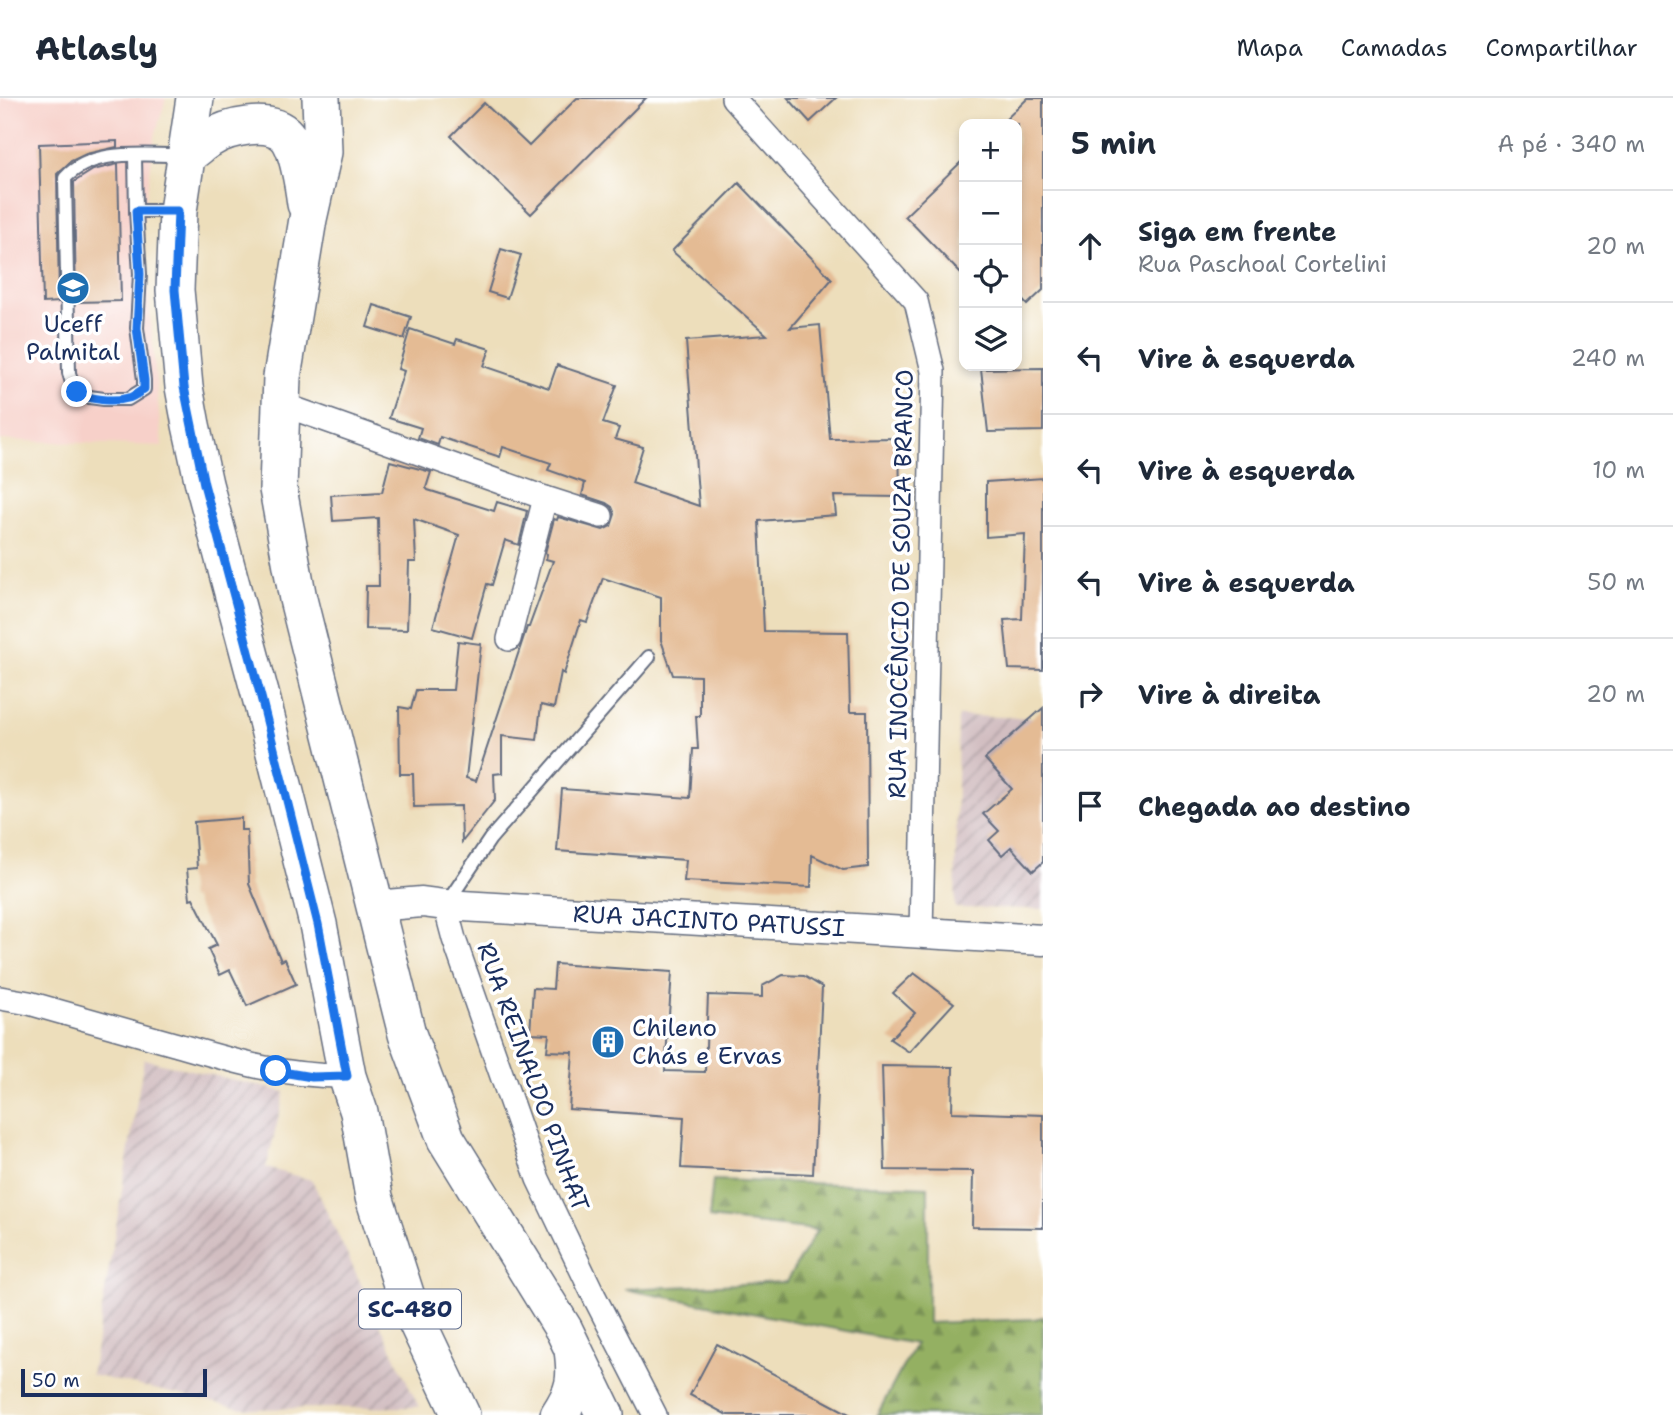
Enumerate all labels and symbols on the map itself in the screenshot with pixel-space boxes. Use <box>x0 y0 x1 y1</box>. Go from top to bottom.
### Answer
school or university icon: Uceff Palmital <box>54 269 92 307</box>
place label: Uceff Palmital <box>26 308 121 368</box>
street label: RUA INOCÊNCIO DE SOUZA BRANCO <box>881 369 921 799</box>
route end <box>61 376 92 407</box>
street label: RUA JACINTO PATUSSI <box>572 898 846 944</box>
street label: RUA REINALDO PINHAT <box>469 938 597 1216</box>
place label: Chileno Chás e Ervas <box>632 1012 782 1072</box>
building icon: Chileno Chás e Ervas <box>589 1023 627 1061</box>
route start <box>260 1055 291 1086</box>
road number: SC-480 <box>359 1290 461 1328</box>
scale bar <box>21 1366 206 1398</box>

